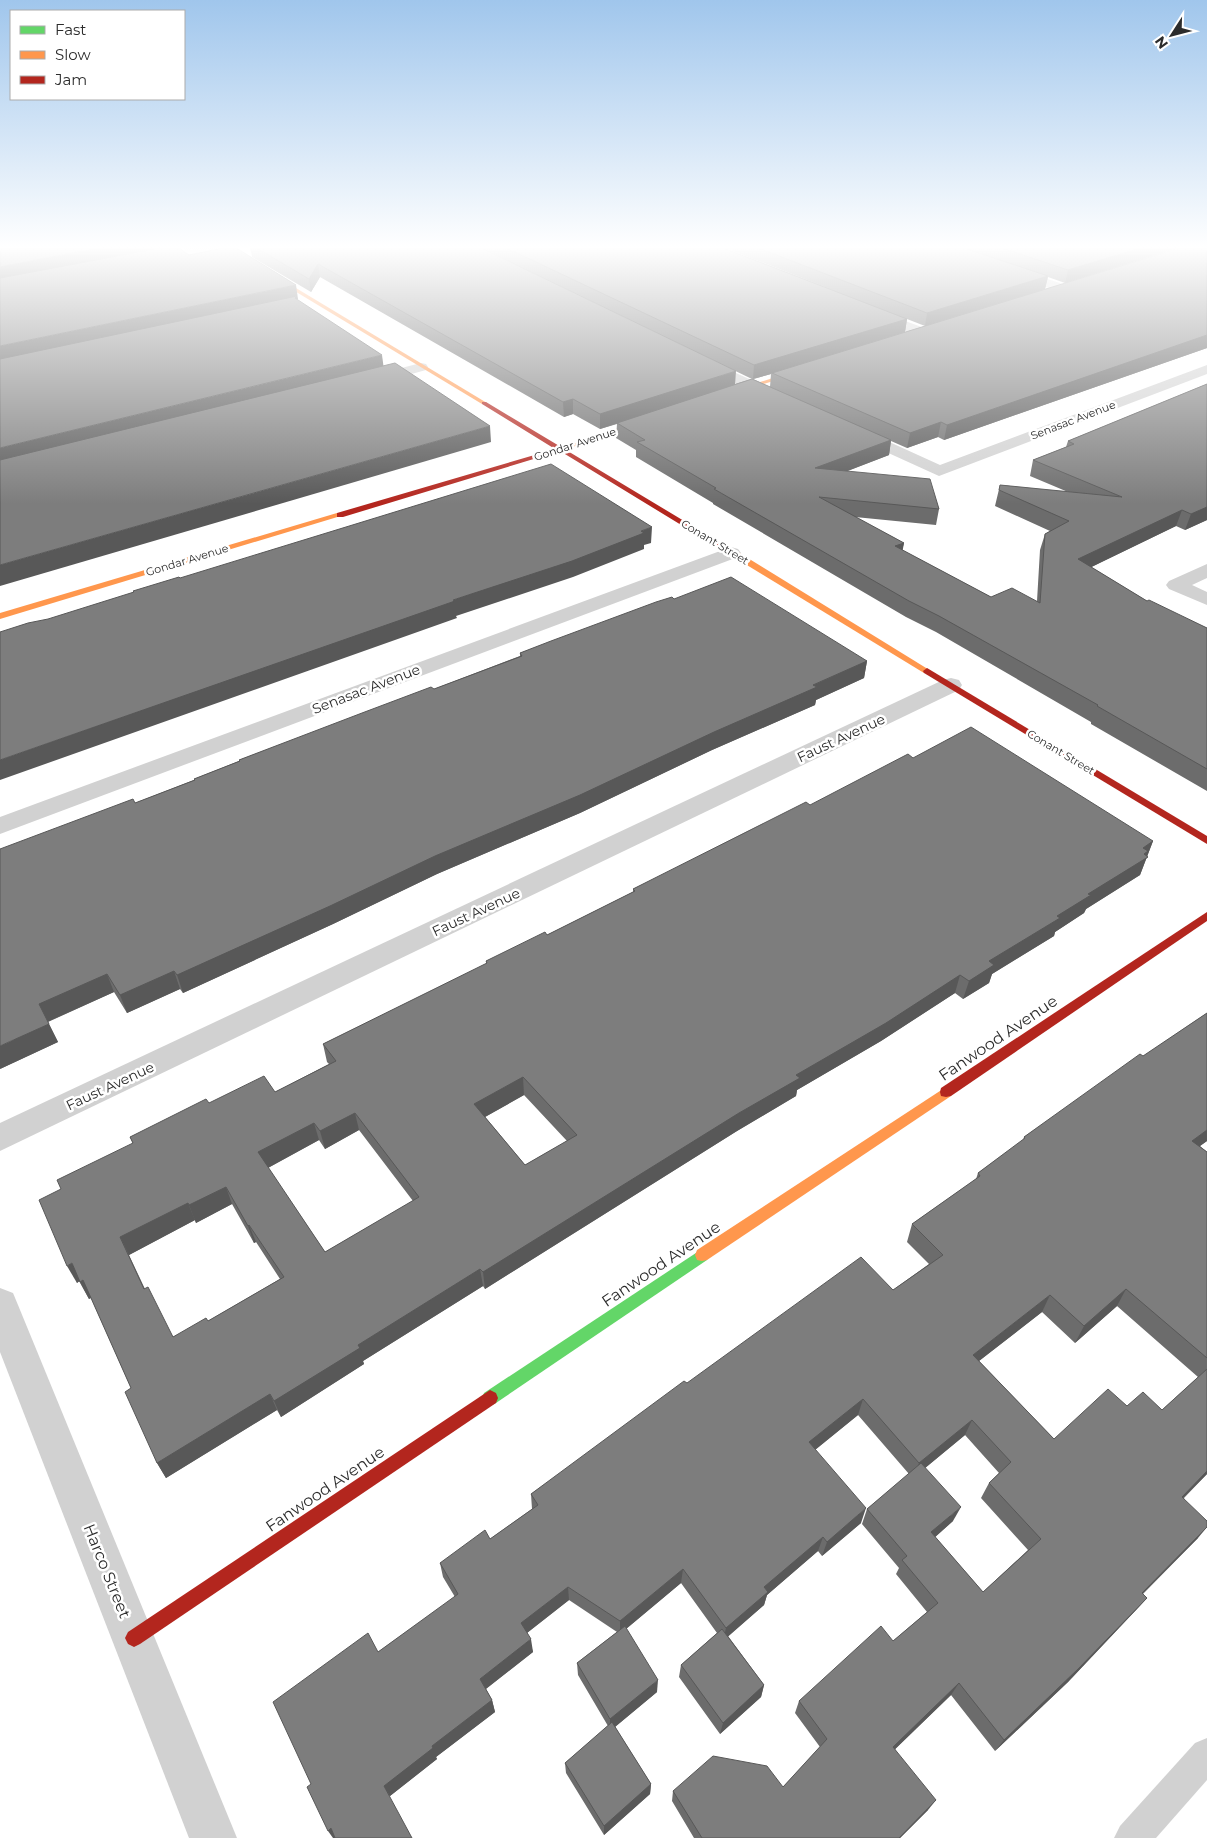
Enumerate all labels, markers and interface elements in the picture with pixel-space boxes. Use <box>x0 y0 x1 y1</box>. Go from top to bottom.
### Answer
legend <box>10 10 185 100</box>
north arrow <box>1147 10 1197 60</box>
text: Fast <box>55 20 86 39</box>
text: N <box>1151 33 1172 53</box>
text: Slow <box>55 45 91 64</box>
text: Jam <box>54 70 87 89</box>
street label: Senasac Avenue <box>1029 397 1118 443</box>
street label: Gondar Avenue <box>532 424 618 464</box>
street label: Conant Street <box>679 516 752 568</box>
street label: Gondar Avenue <box>144 541 230 579</box>
street label: Senasac Avenue <box>309 660 423 718</box>
street label: Faust Avenue <box>794 710 888 766</box>
street label: Conant Street <box>1025 726 1098 778</box>
street label: Faust Avenue <box>429 884 523 940</box>
street label: Fanwood Avenue <box>935 991 1061 1085</box>
street label: Faust Avenue <box>63 1058 157 1114</box>
street label: Fanwood Avenue <box>598 1217 724 1311</box>
street label: Fanwood Avenue <box>262 1442 388 1536</box>
street label: Harco Street <box>79 1521 135 1621</box>

